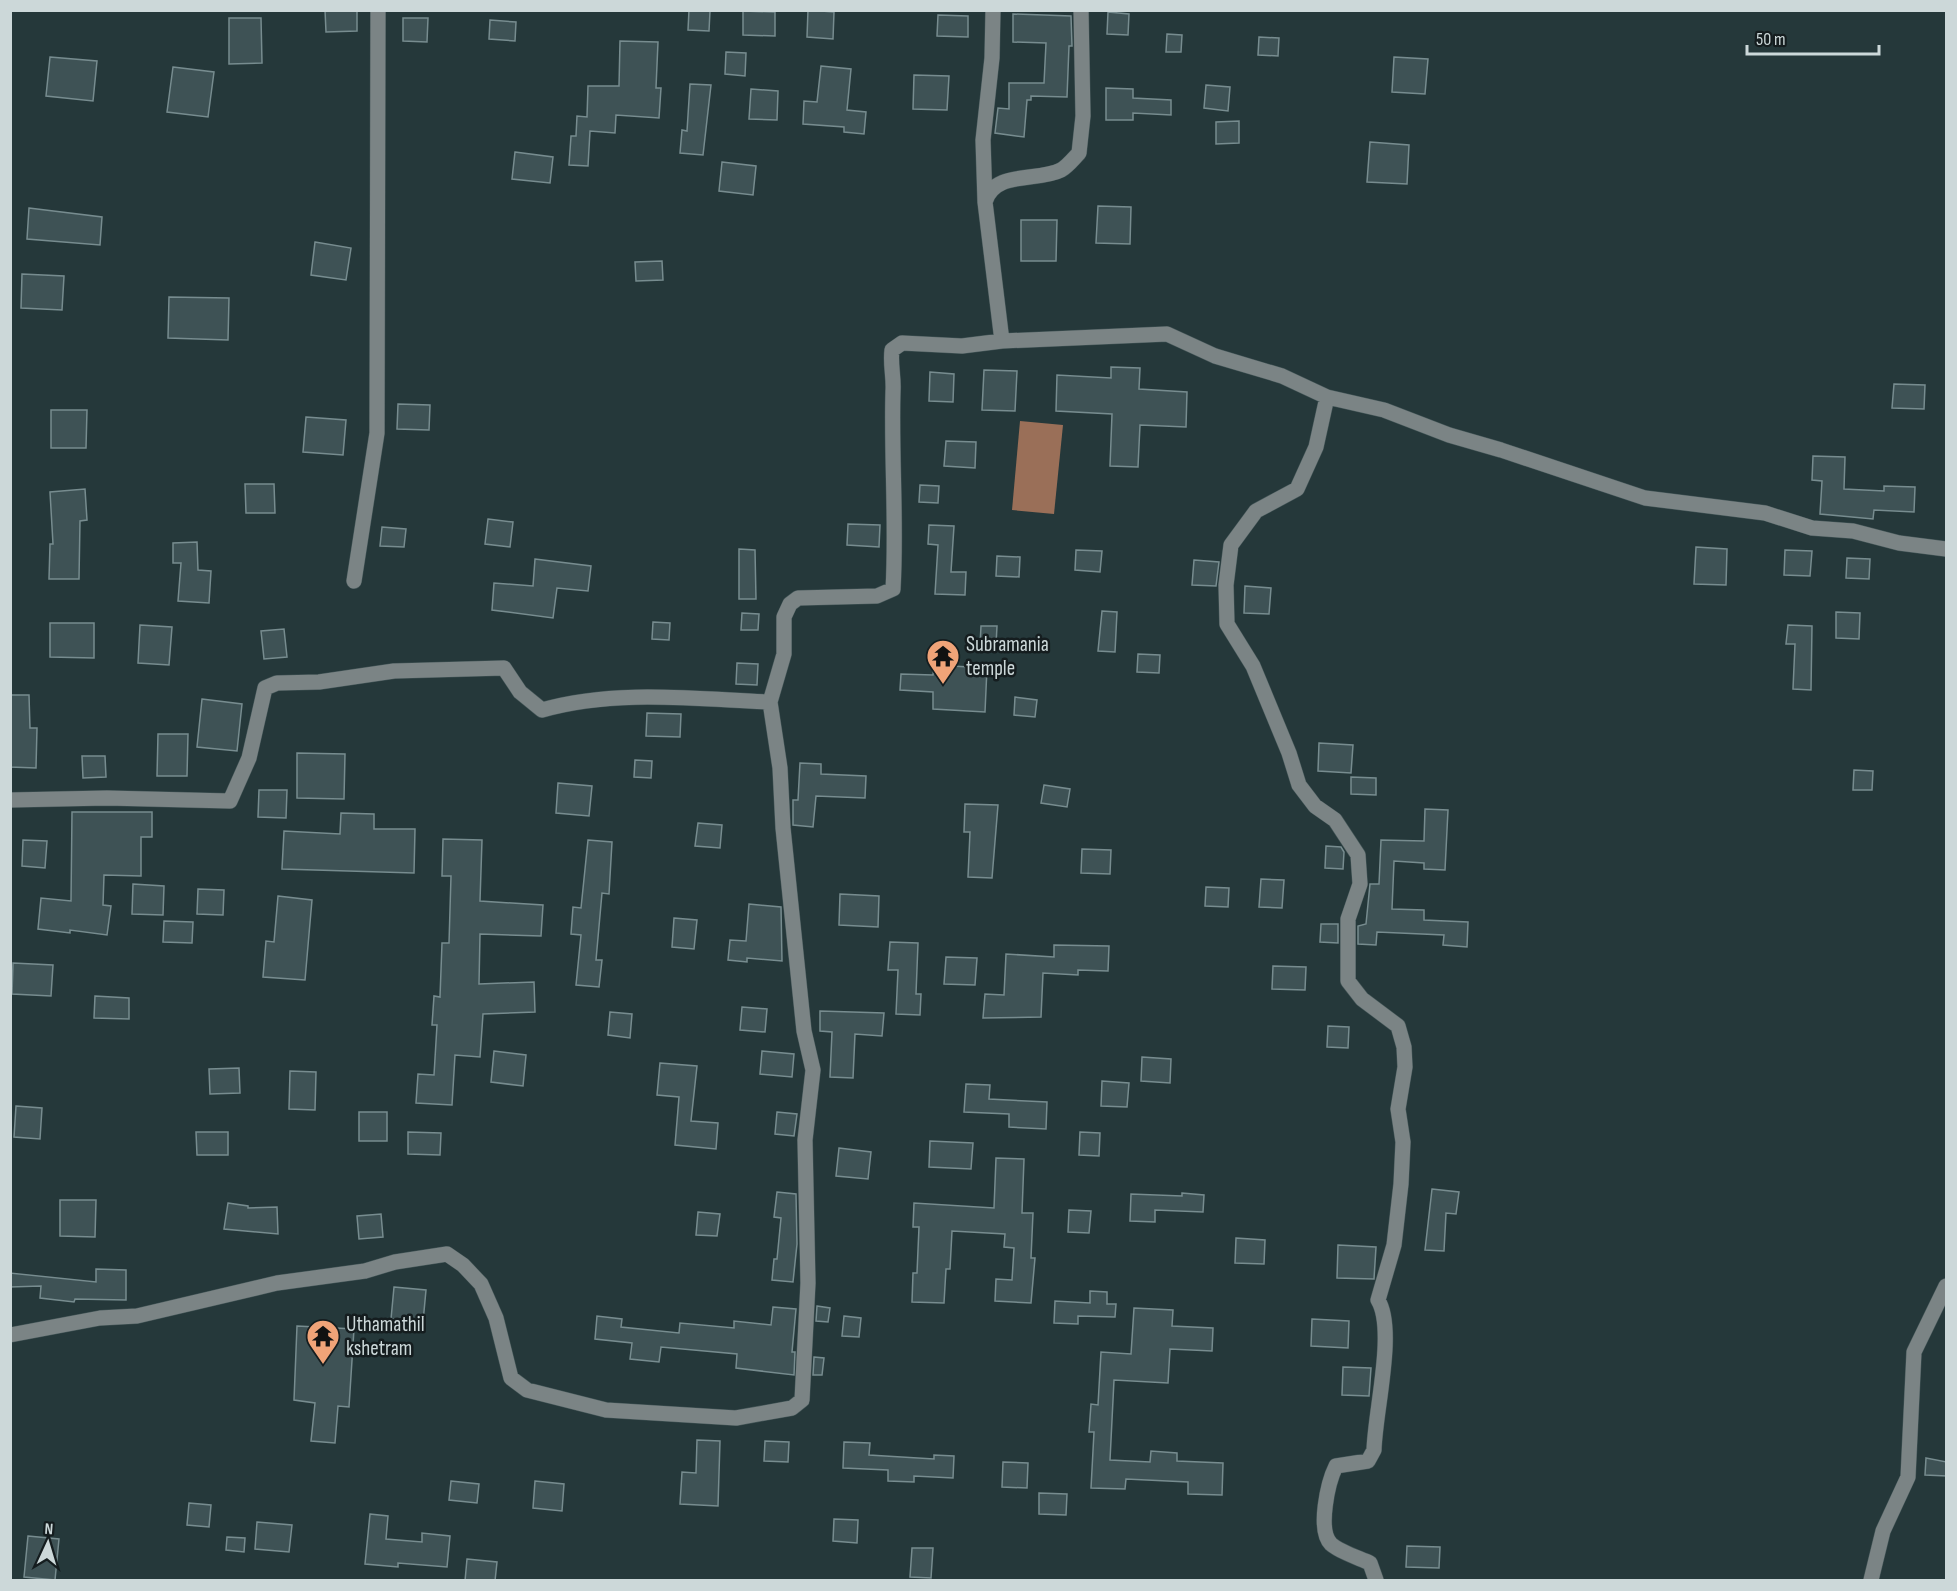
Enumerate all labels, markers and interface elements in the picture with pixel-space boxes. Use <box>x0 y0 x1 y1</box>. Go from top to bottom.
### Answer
scale bar <box>1747 18 1879 56</box>
text: 50 m <box>1756 29 1786 50</box>
place label: Subramania temple <box>966 632 1049 681</box>
temple icon: Subramania temple <box>925 638 961 685</box>
place label: Uthamathil kshetram <box>346 1312 425 1361</box>
temple icon: Uthamathil kshetram <box>305 1318 341 1365</box>
north arrow <box>18 1513 78 1573</box>
text: N <box>44 1520 54 1539</box>

